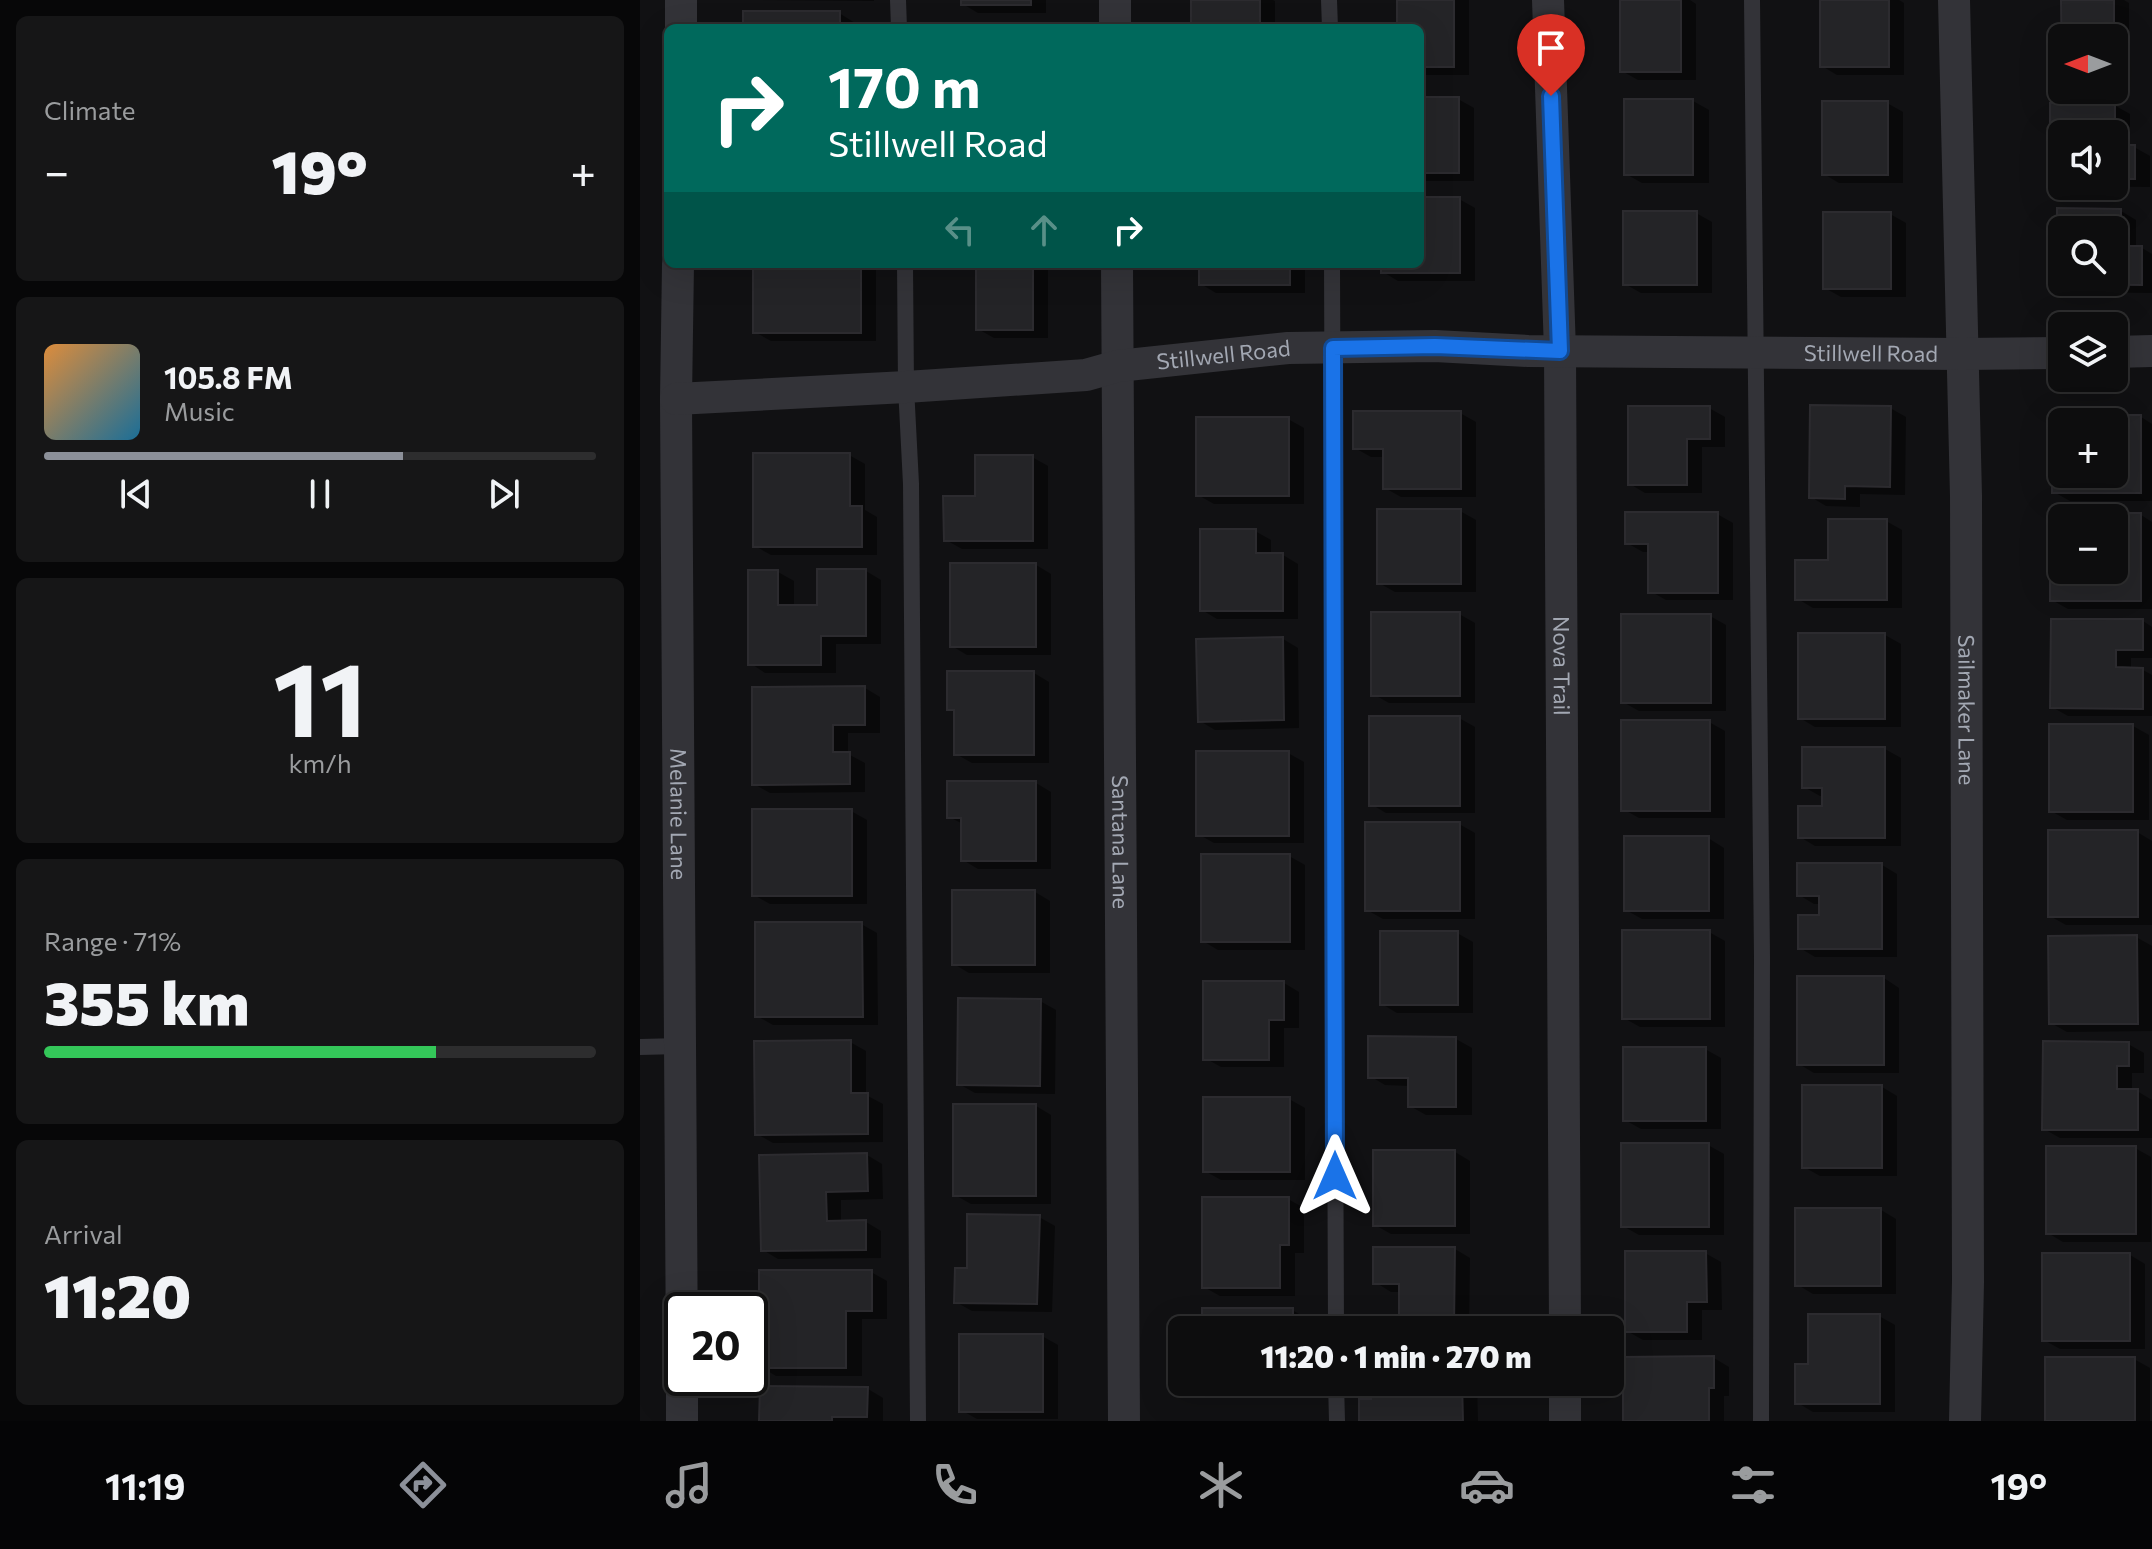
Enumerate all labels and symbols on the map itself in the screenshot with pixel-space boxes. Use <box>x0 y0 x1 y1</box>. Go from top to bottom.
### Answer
pin <box>1517 14.0 1585 96</box>
north arrow <box>2048 24 2128 104</box>
street label: Stillwell Road <box>1155 334 1292 375</box>
street label: Stillwell Road <box>1804 339 1938 367</box>
street label: Nova Trail <box>1548 616 1576 716</box>
street label: Sailmaker Lane <box>1953 634 1981 785</box>
street label: Melanie Lane <box>665 748 693 880</box>
street label: Santana Lane <box>1107 775 1135 909</box>
position arrow <box>1293 1134 1377 1218</box>
speed limit sign: 20 <box>664 1292 768 1396</box>

